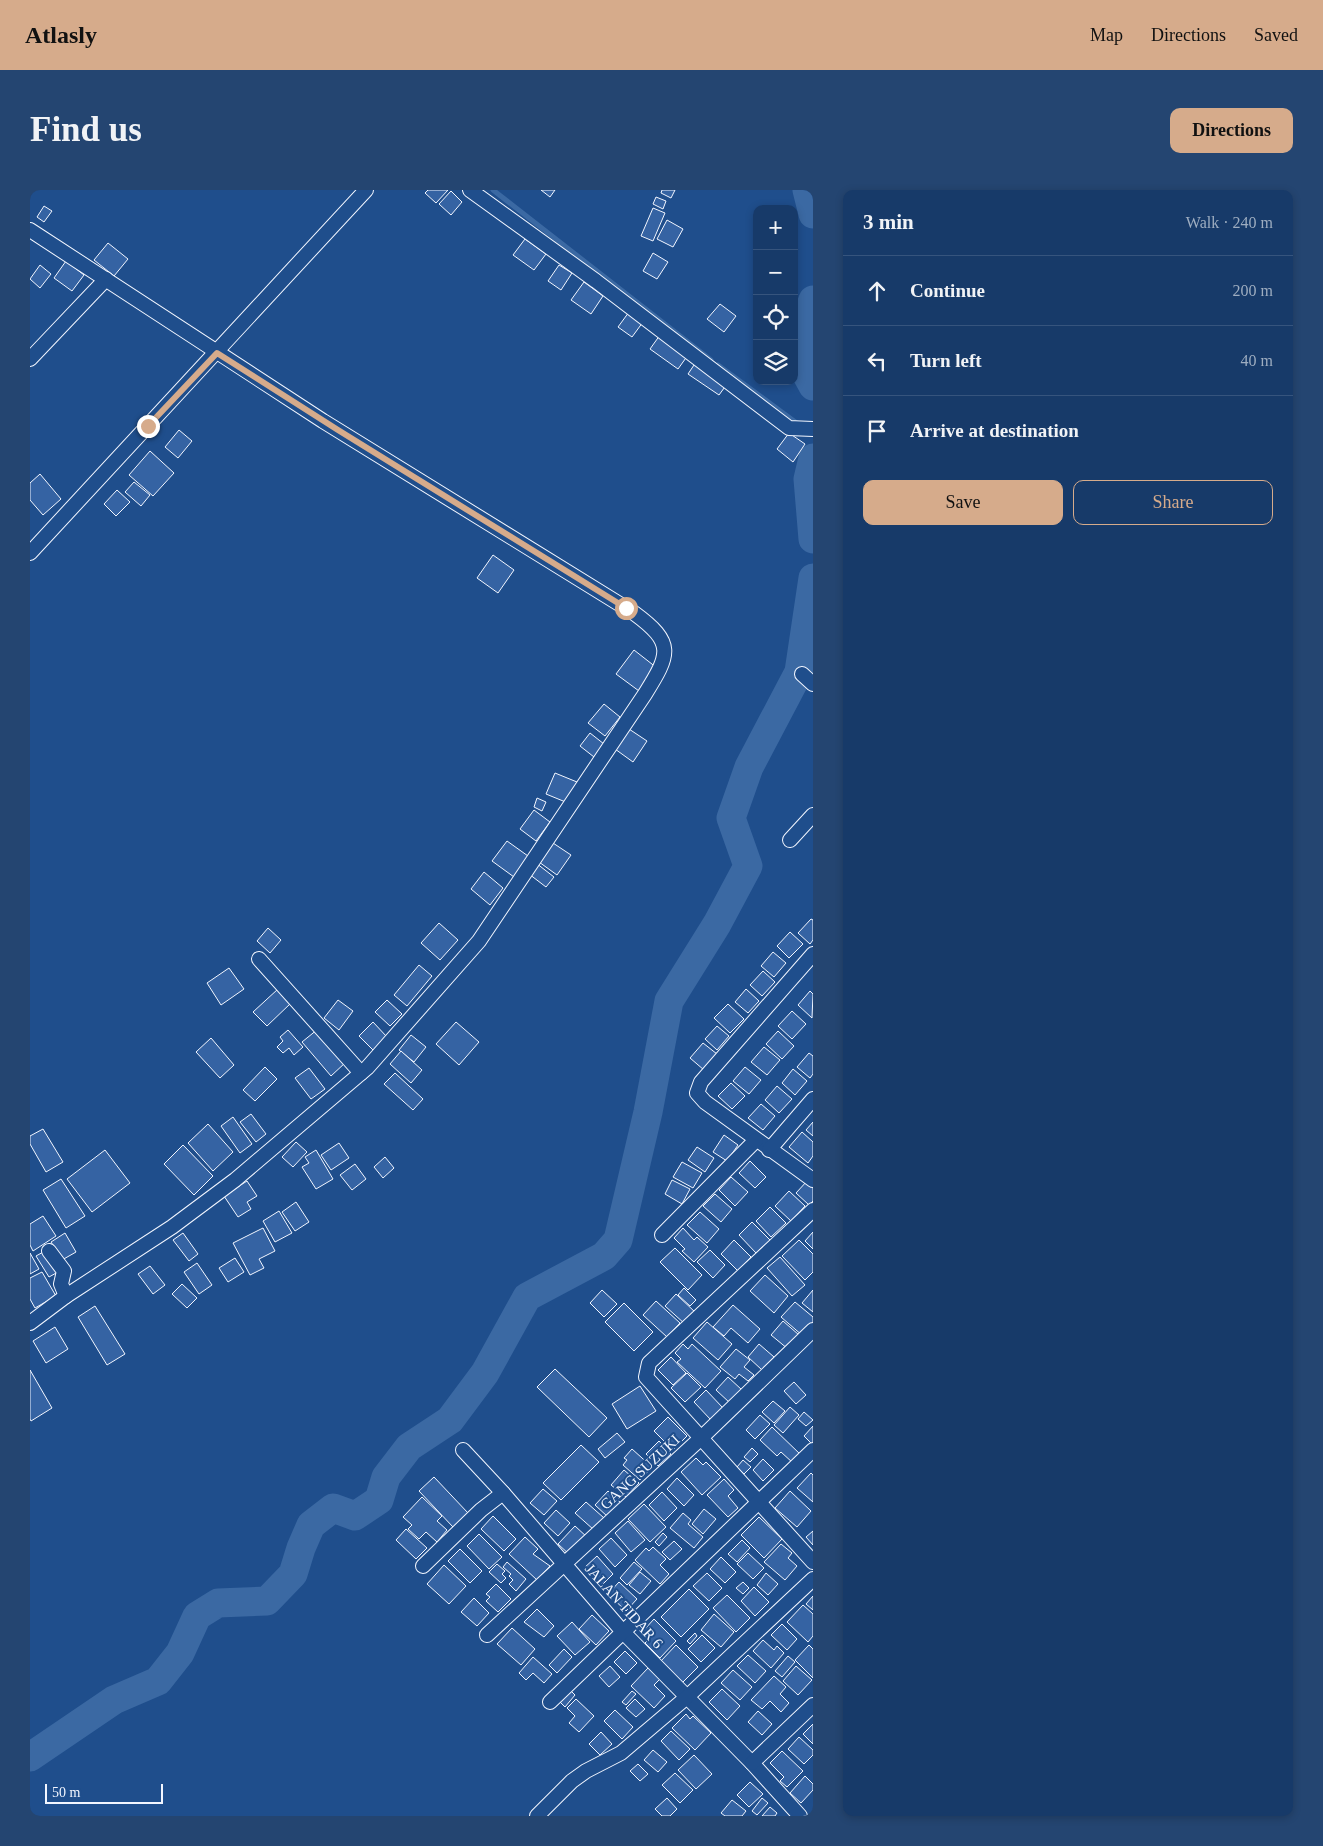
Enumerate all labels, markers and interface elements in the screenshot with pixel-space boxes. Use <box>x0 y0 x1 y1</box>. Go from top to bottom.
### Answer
text: Atlasly <box>25 22 97 48</box>
text: Map <box>1090 25 1123 45</box>
text: Directions <box>1151 25 1226 45</box>
text: Saved <box>1254 25 1298 45</box>
button: Directions <box>1170 108 1293 153</box>
text: Find us <box>30 110 142 149</box>
map controls <box>753 205 798 385</box>
button: + <box>753 205 798 250</box>
text: 3 min <box>863 210 914 234</box>
text: Walk · 240 m <box>1186 214 1273 231</box>
button: − <box>753 250 798 295</box>
icon: ahead <box>863 277 891 305</box>
text: Continue <box>910 280 985 301</box>
text: 200 m <box>1233 282 1273 299</box>
button: locate <box>753 295 798 340</box>
button: layers <box>753 340 798 385</box>
icon: left <box>863 347 891 375</box>
text: Turn left <box>910 350 982 371</box>
text: 40 m <box>1241 352 1273 369</box>
route end <box>137 415 160 438</box>
icon: arrive <box>863 417 891 445</box>
text: Arrive at destination <box>910 420 1079 441</box>
button: Save <box>863 480 1063 525</box>
button: Share <box>1073 480 1273 525</box>
route start <box>615 597 638 620</box>
street label: GANG SUZUKI <box>597 1431 683 1513</box>
street label: JALAN TIDAR 6 <box>582 1560 666 1652</box>
scale bar <box>45 1781 162 1804</box>
text: 50 m <box>52 1785 80 1800</box>

